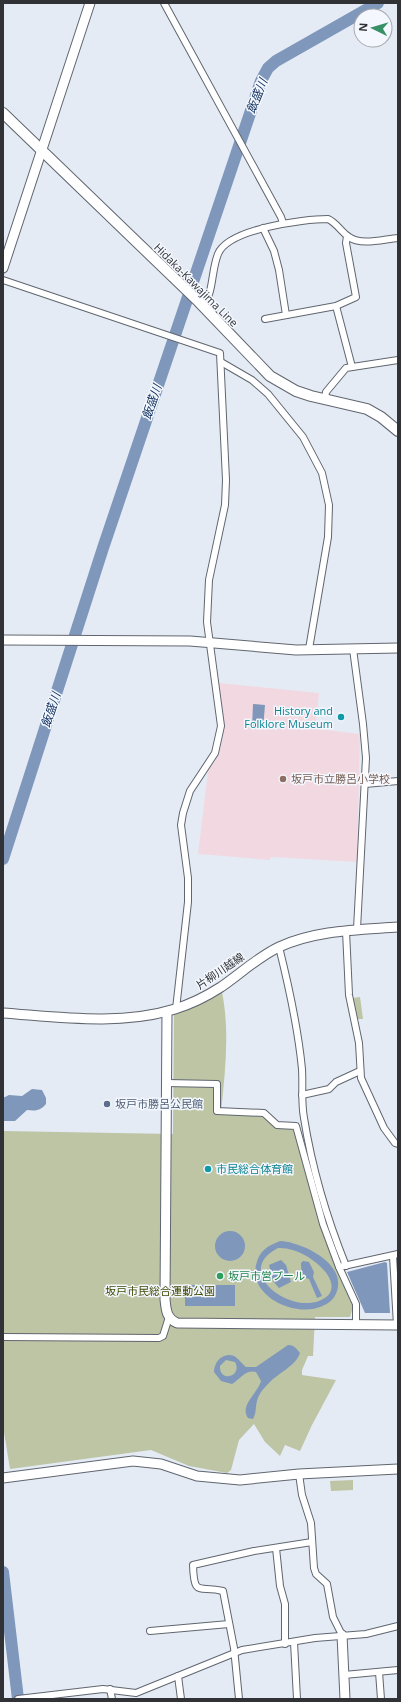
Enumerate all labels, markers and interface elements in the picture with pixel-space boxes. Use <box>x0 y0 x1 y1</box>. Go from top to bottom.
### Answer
north arrow <box>353 8 393 48</box>
text: N <box>355 22 370 32</box>
water label: 飯盛川 <box>242 74 272 116</box>
street label: Hidaka-Kawajima Line <box>151 239 242 330</box>
water label: 飯盛川 <box>138 380 166 422</box>
water label: 飯盛川 <box>37 688 65 730</box>
place label: History and Folklore Museum <box>244 703 333 731</box>
marker: History and Folklore Museum <box>336 712 346 722</box>
place label: 坂戸市立勝呂小学校 <box>291 771 390 786</box>
marker: 坂戸市立勝呂小学校 <box>278 774 288 784</box>
street label: 片柳川越線 <box>193 949 247 992</box>
place label: 坂戸市勝呂公民館 <box>115 1096 203 1111</box>
marker: 坂戸市勝呂公民館 <box>102 1099 112 1109</box>
place label: 市民総合体育館 <box>216 1161 293 1176</box>
marker: 市民総合体育館 <box>203 1164 213 1174</box>
place label: 坂戸市営プール <box>228 1268 305 1283</box>
marker: 坂戸市営プール <box>215 1271 225 1281</box>
park label: 坂戸市民総合運動公園 <box>105 1283 215 1298</box>

